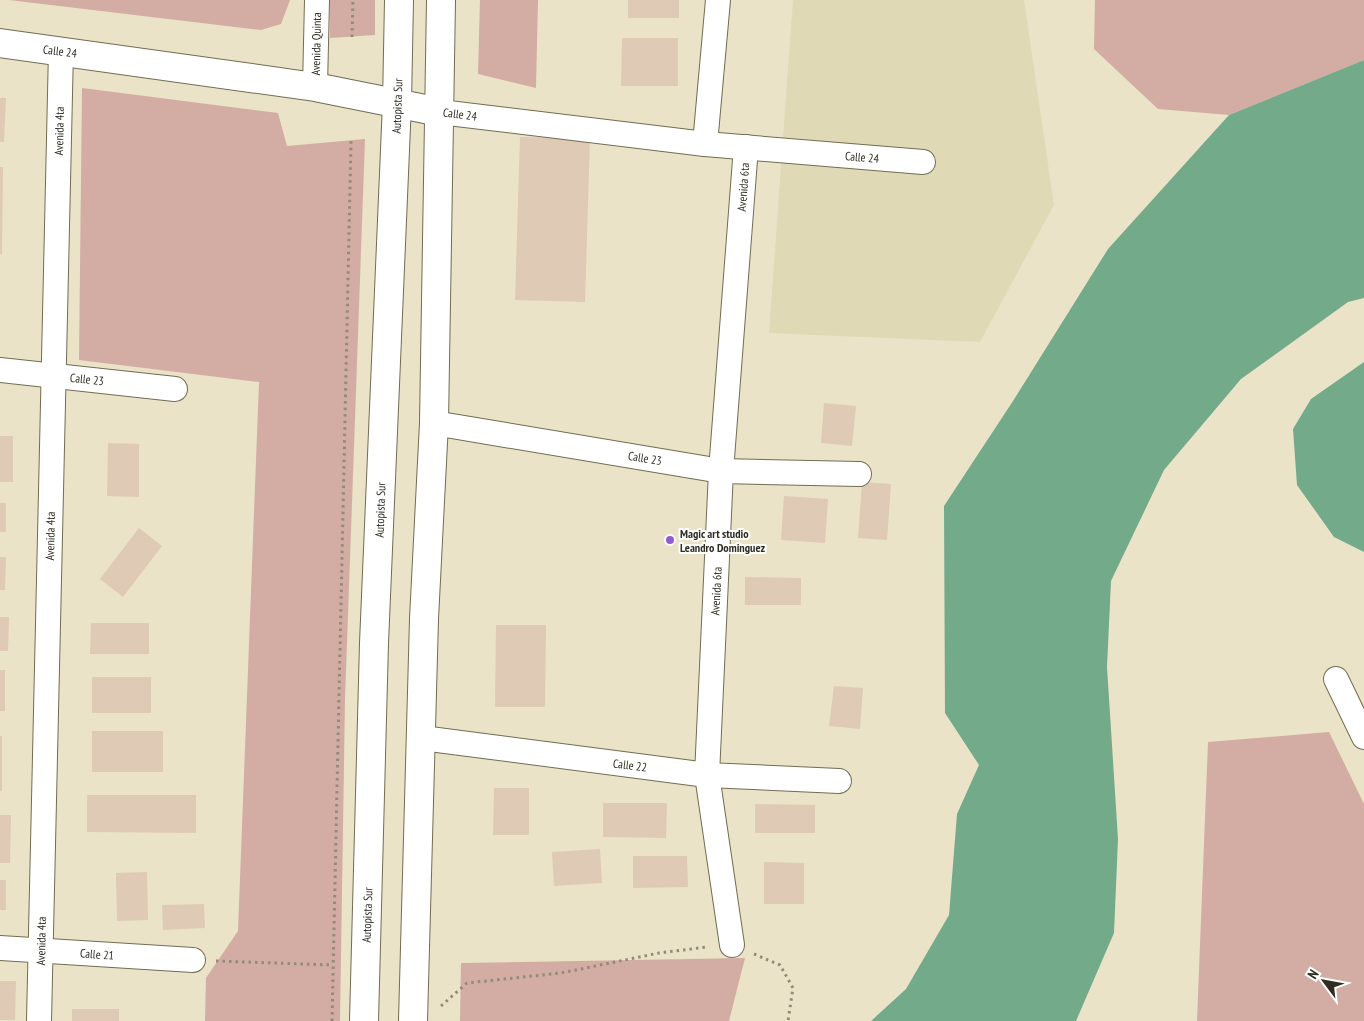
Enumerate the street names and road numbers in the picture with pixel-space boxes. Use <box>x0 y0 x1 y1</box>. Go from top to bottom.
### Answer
street label: Avenida Quinta <box>308 12 324 76</box>
street label: Calle 24 <box>42 41 78 61</box>
street label: Autopista Sur <box>389 77 405 134</box>
street label: Calle 24 <box>442 104 478 124</box>
street label: Avenida 4ta <box>51 106 67 156</box>
street label: Calle 24 <box>844 148 880 166</box>
street label: Avenida 6ta <box>734 162 752 212</box>
street label: Calle 23 <box>69 370 105 388</box>
street label: Calle 23 <box>627 448 663 468</box>
street label: Autopista Sur <box>372 481 388 538</box>
street label: Avenida 4ta <box>42 511 58 561</box>
street label: Avenida 6ta <box>707 566 725 616</box>
street label: Calle 22 <box>612 755 648 775</box>
street label: Autopista Sur <box>359 886 375 943</box>
street label: Avenida 4ta <box>33 916 49 966</box>
street label: Calle 21 <box>79 945 115 963</box>

